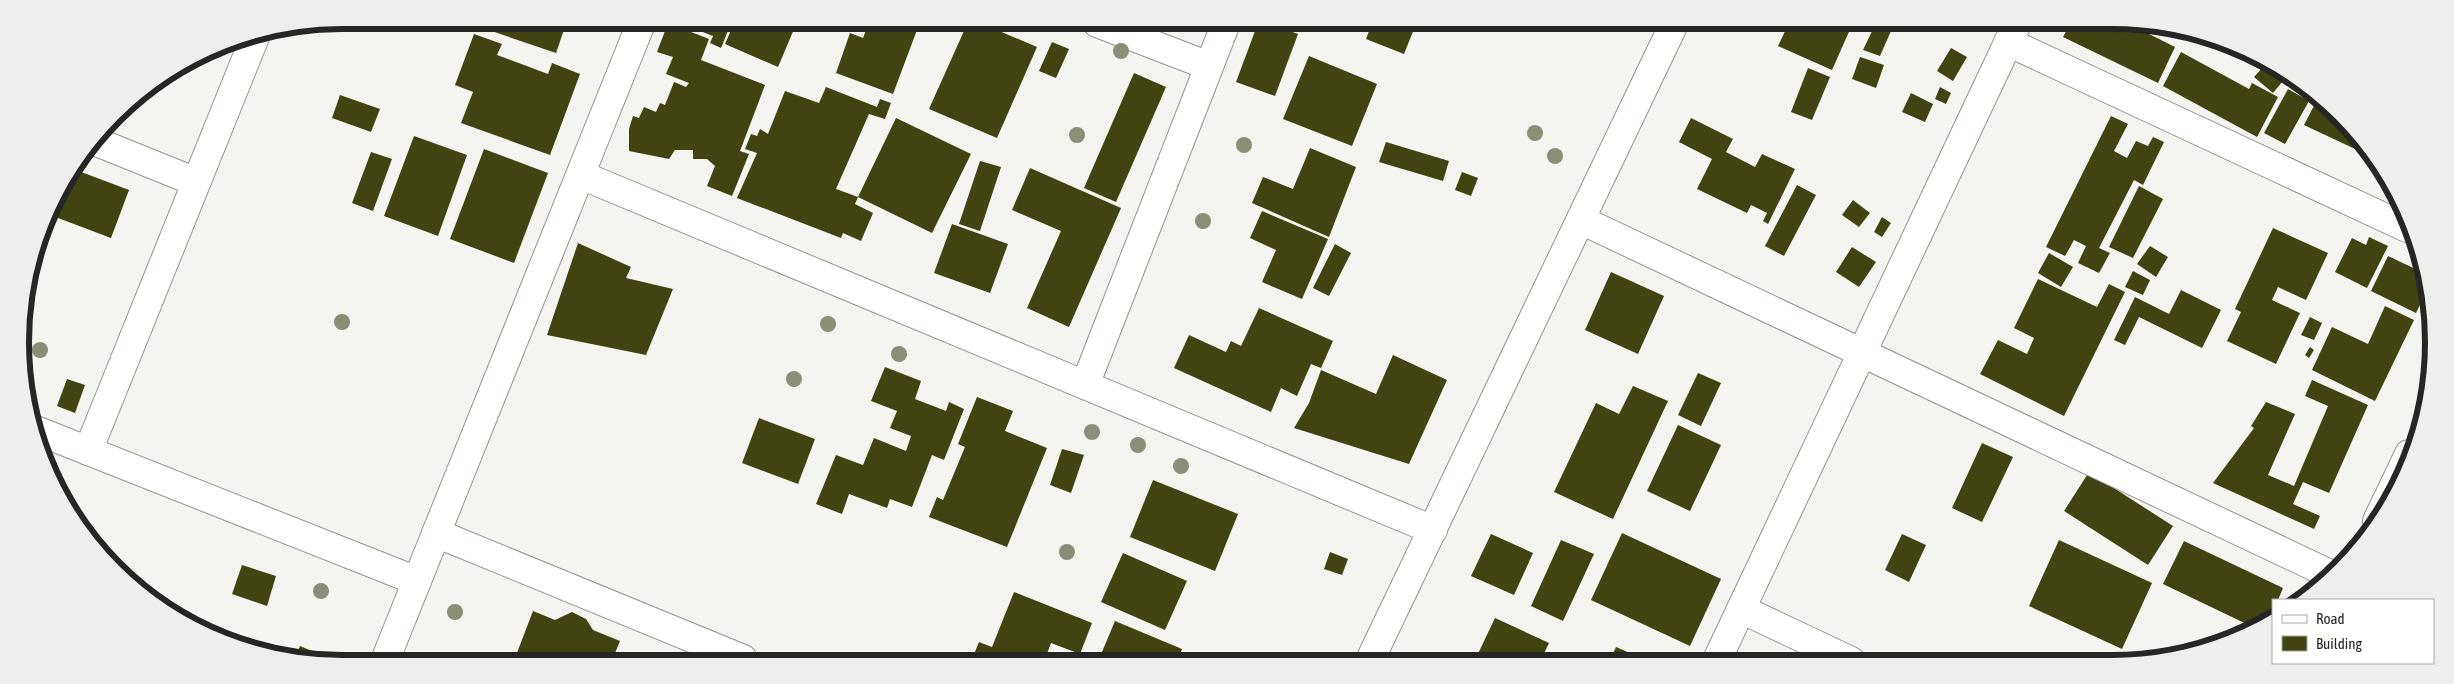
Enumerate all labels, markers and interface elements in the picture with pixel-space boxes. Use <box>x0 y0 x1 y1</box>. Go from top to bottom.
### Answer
legend <box>2272 599 2434 664</box>
text: Road <box>2316 610 2345 627</box>
text: Building <box>2316 635 2362 652</box>

